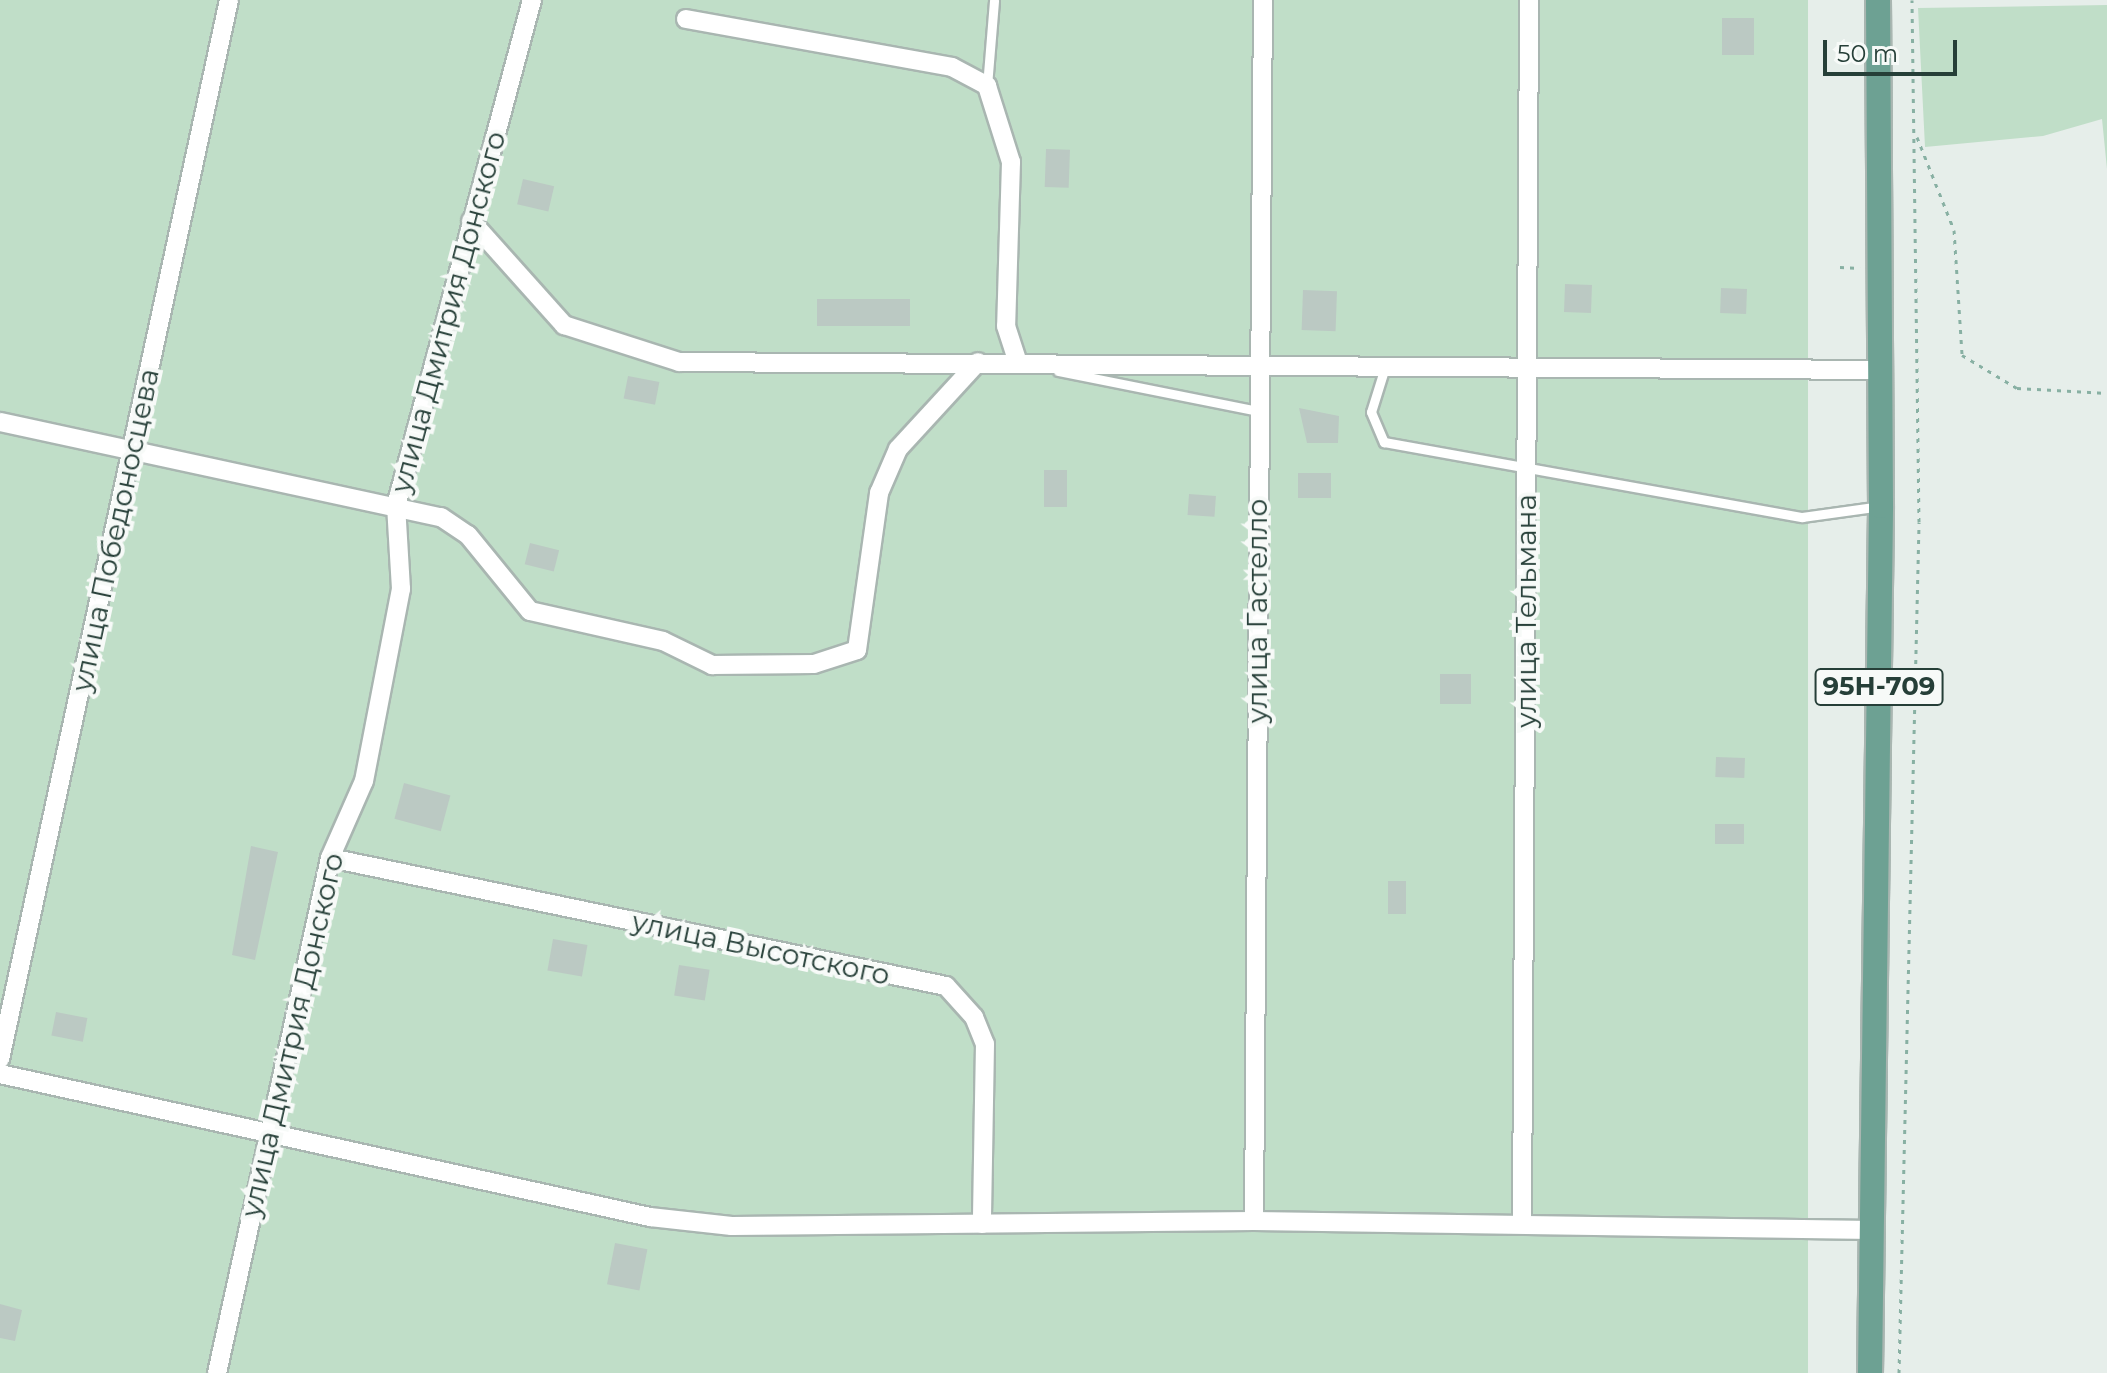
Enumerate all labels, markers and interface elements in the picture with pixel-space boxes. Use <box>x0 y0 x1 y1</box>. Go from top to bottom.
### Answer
scale bar <box>1827 24 1961 74</box>
text: 50 m <box>1837 39 1898 68</box>
street label: улица Дмитрия Донского <box>384 128 512 496</box>
street label: улица Победоносцева <box>64 365 166 695</box>
street label: улица Тельмана <box>1509 494 1543 728</box>
street label: улица Гастелло <box>1240 499 1274 723</box>
road number: 95Н-709 <box>1813 665 1945 709</box>
street label: улица Дмитрия Донского <box>234 850 350 1220</box>
street label: улица Высотского <box>629 904 893 992</box>

